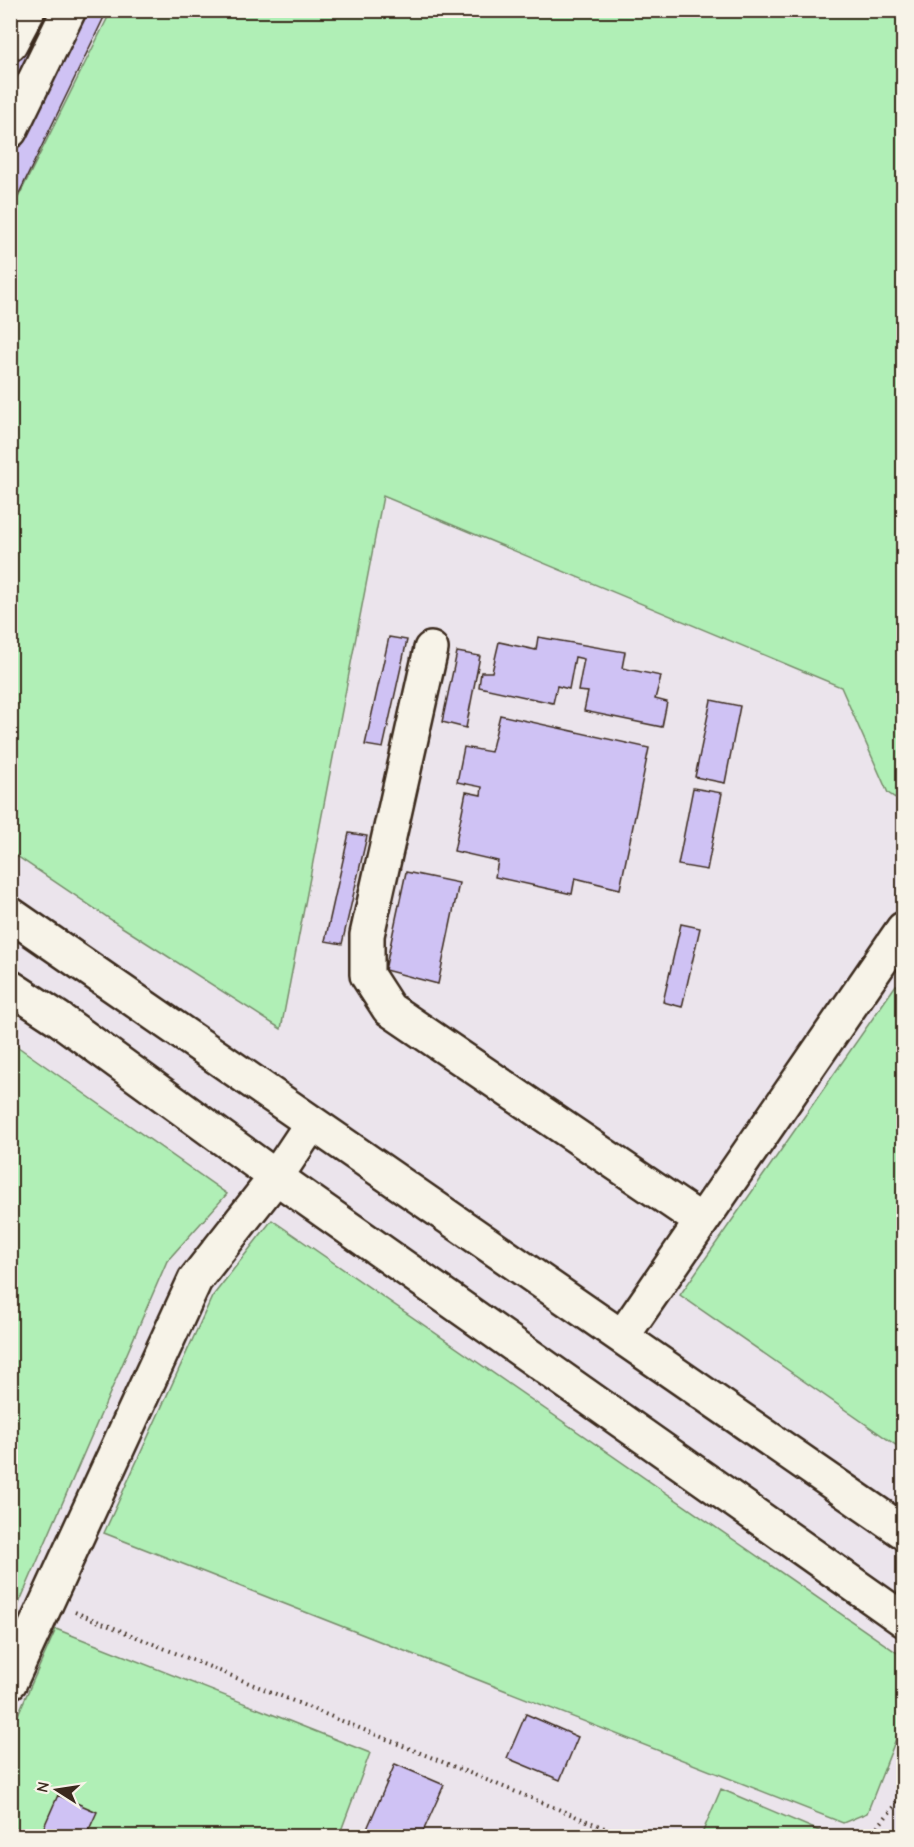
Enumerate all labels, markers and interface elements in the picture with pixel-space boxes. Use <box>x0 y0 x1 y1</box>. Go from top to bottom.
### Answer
north arrow <box>27 1760 87 1820</box>
text: N <box>33 1780 53 1794</box>

